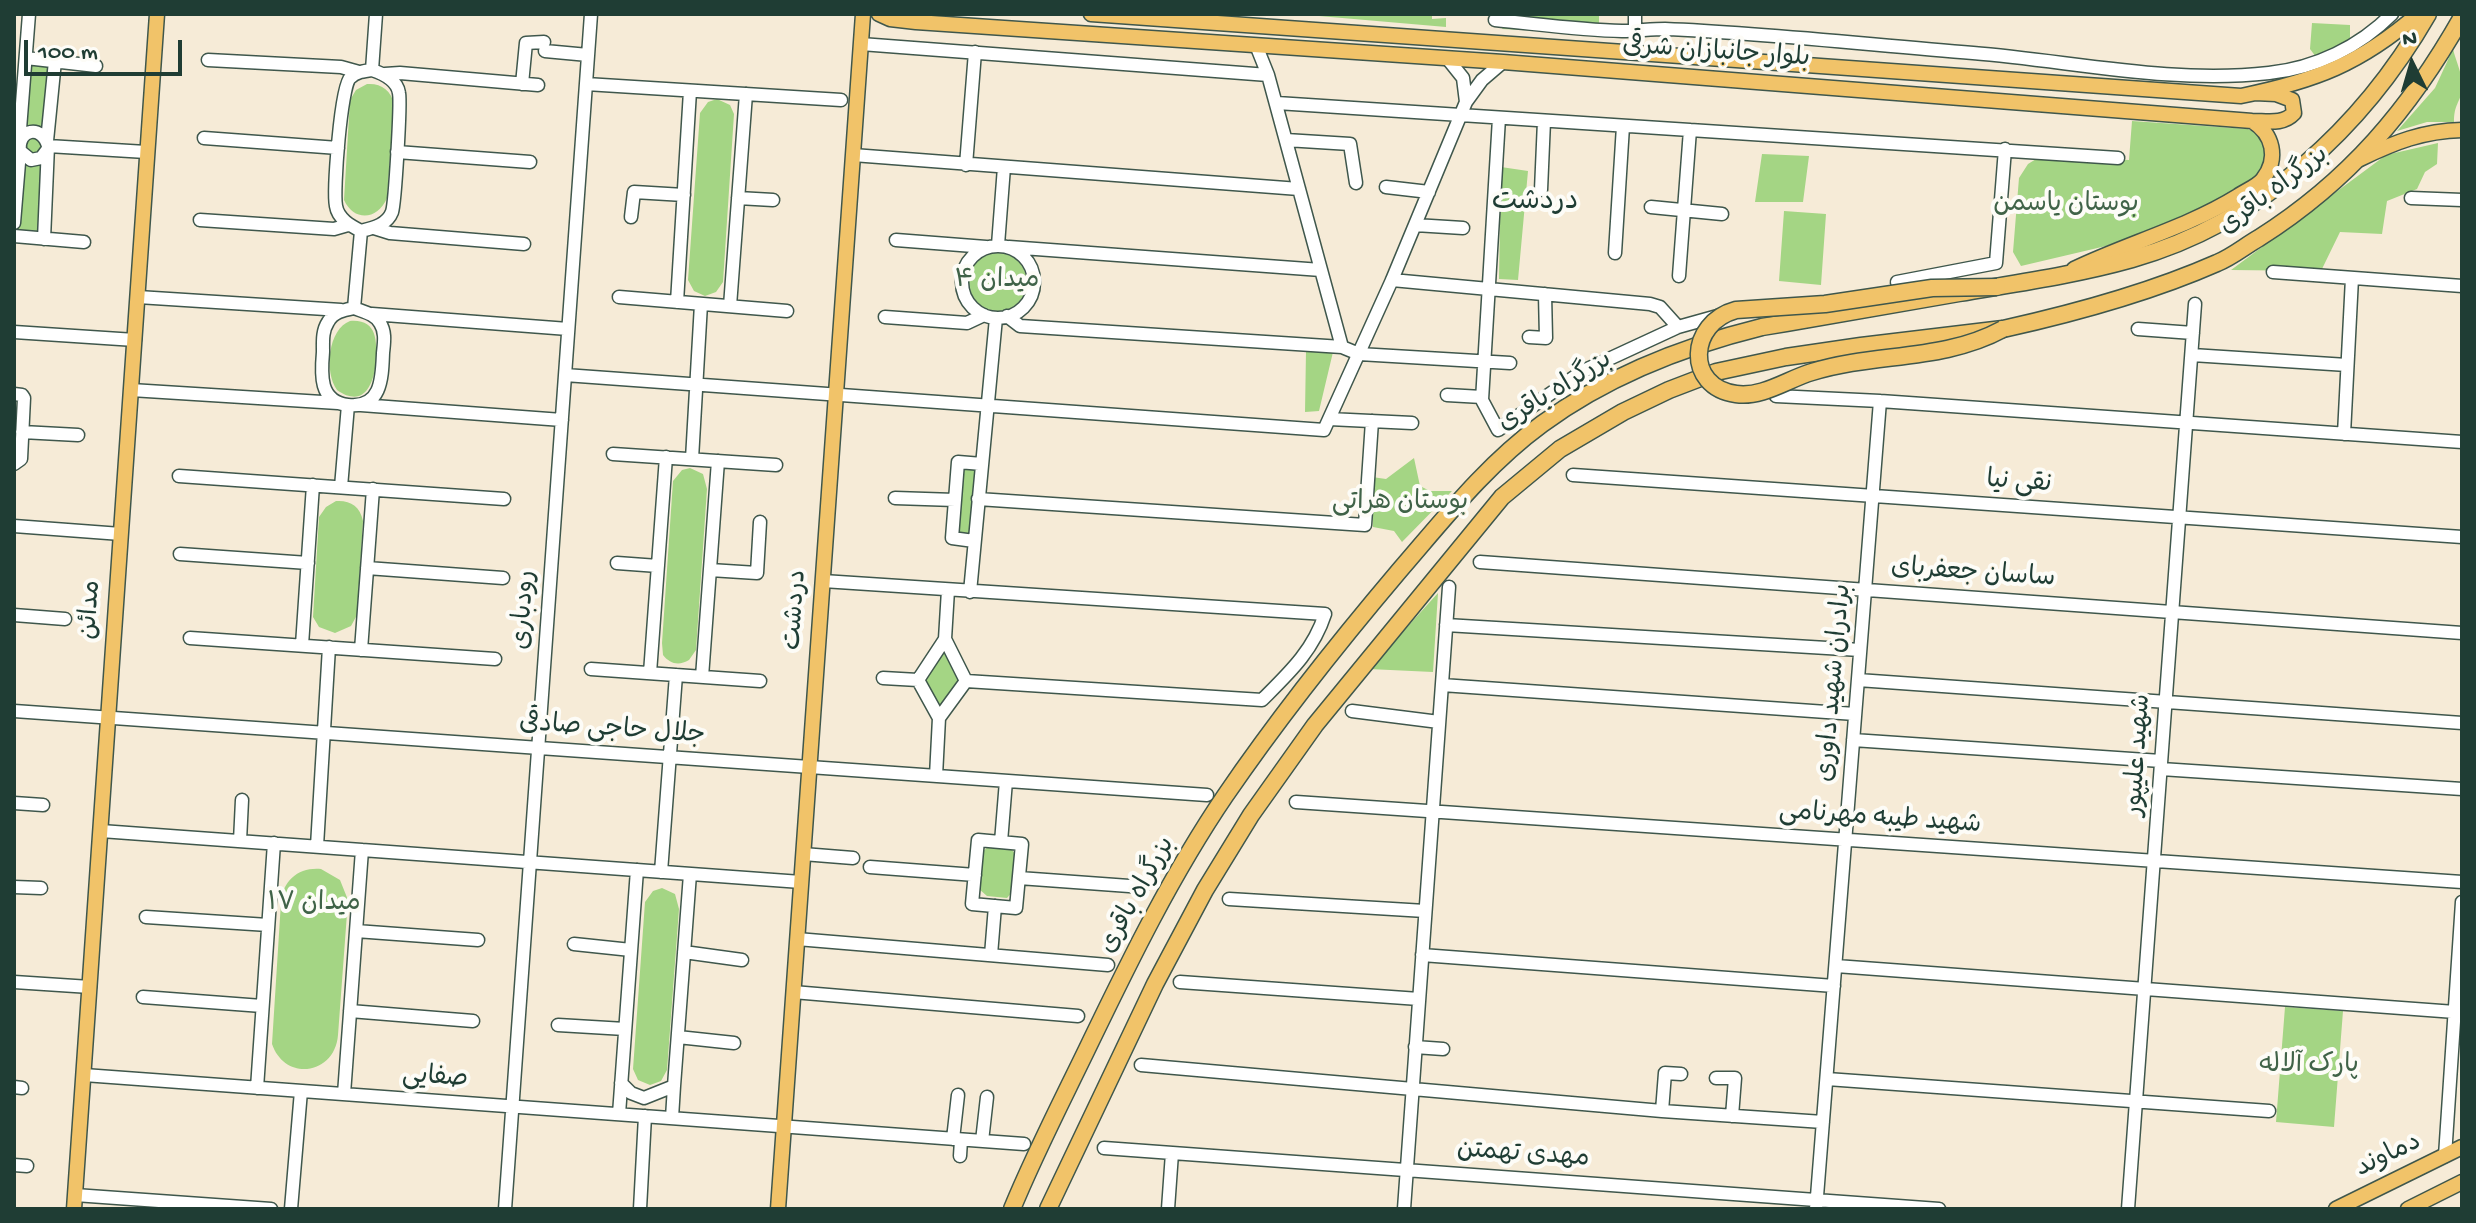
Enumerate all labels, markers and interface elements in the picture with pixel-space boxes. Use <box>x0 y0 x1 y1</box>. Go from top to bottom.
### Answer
scale bar <box>28 24 186 74</box>
north arrow <box>2372 24 2452 104</box>
text: N <box>2402 27 2418 54</box>
street label: بلوار جانبازان شرقی <box>1621 32 1811 76</box>
text: 100 m <box>38 39 98 68</box>
street label: بزرگراه باقری <box>2214 141 2336 243</box>
district label: دردشت <box>1492 187 1578 221</box>
park label: بوستان یاسمن <box>1993 190 2139 222</box>
park label: میدان ۴ <box>955 266 1039 298</box>
street label: بزرگراه باقری <box>1493 346 1619 440</box>
street label: نقی نیا <box>1985 466 2053 502</box>
park label: بوستان هراتی <box>1332 488 1468 520</box>
street label: ساسان جعفربای <box>1890 554 2056 596</box>
street label: رودباری <box>508 569 544 651</box>
street label: دردشت <box>779 569 815 651</box>
street label: مدائن <box>74 579 110 641</box>
street label: برادران شهید داوری <box>1812 583 1860 783</box>
street label: شهید علیپور <box>2120 693 2160 817</box>
street label: جلال حاجی صادقی <box>518 709 706 753</box>
street label: شهید طیبه مهرنامی <box>1778 797 1982 843</box>
street label: بزرگراه باقری <box>1094 832 1184 960</box>
park label: میدان ۱۷ <box>267 889 361 921</box>
park label: پارک آلاله <box>2259 1051 2359 1083</box>
street label: صفایی <box>401 1061 469 1097</box>
street label: دماوند <box>2351 1128 2427 1186</box>
street label: مهدی تهمتن <box>1456 1136 1590 1176</box>

